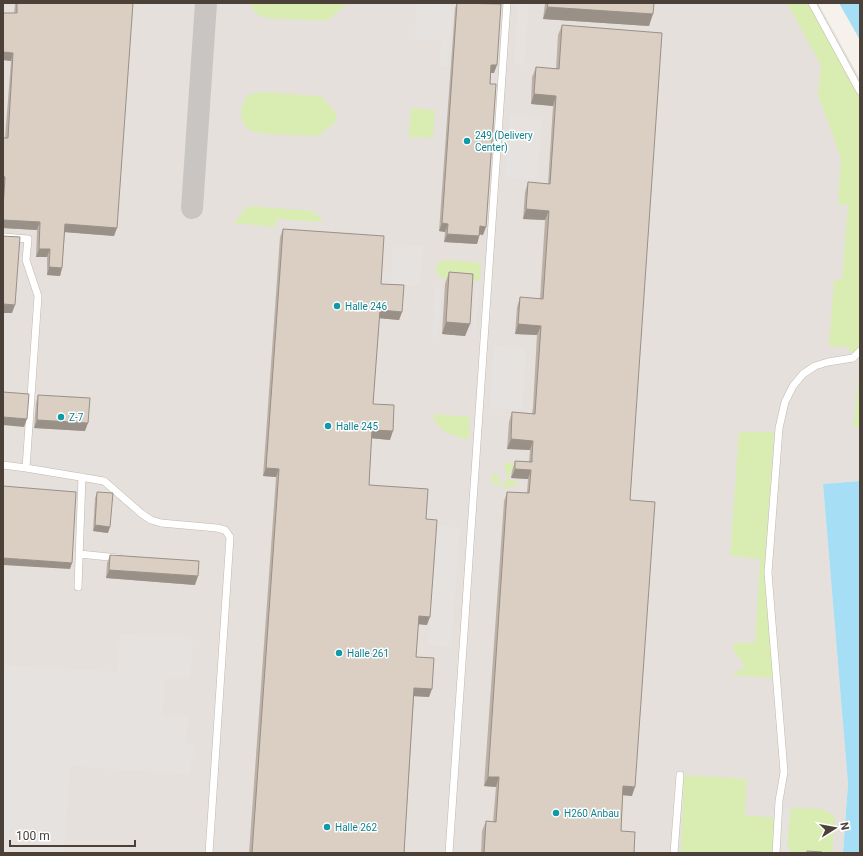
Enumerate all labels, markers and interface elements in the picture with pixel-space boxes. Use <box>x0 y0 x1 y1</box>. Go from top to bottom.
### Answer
place label: 249 (Delivery Center) <box>475 130 533 154</box>
marker: 249 (Delivery Center) <box>462 136 472 146</box>
marker: Halle 246 <box>332 301 342 311</box>
place label: Halle 246 <box>345 301 387 312</box>
marker: Z-7 <box>56 412 66 422</box>
place label: Z-7 <box>69 412 84 423</box>
marker: Halle 245 <box>323 421 333 431</box>
place label: Halle 245 <box>336 421 378 432</box>
marker: Halle 261 <box>334 648 344 658</box>
place label: Halle 261 <box>347 648 389 659</box>
marker: H260 Anbau <box>551 808 561 818</box>
place label: H260 Anbau <box>564 808 619 819</box>
north arrow <box>815 808 855 848</box>
text: N <box>837 821 851 831</box>
scale bar <box>10 822 135 848</box>
marker: Halle 262 <box>322 822 332 832</box>
place label: Halle 262 <box>335 822 377 833</box>
text: 100 m <box>16 829 50 843</box>

